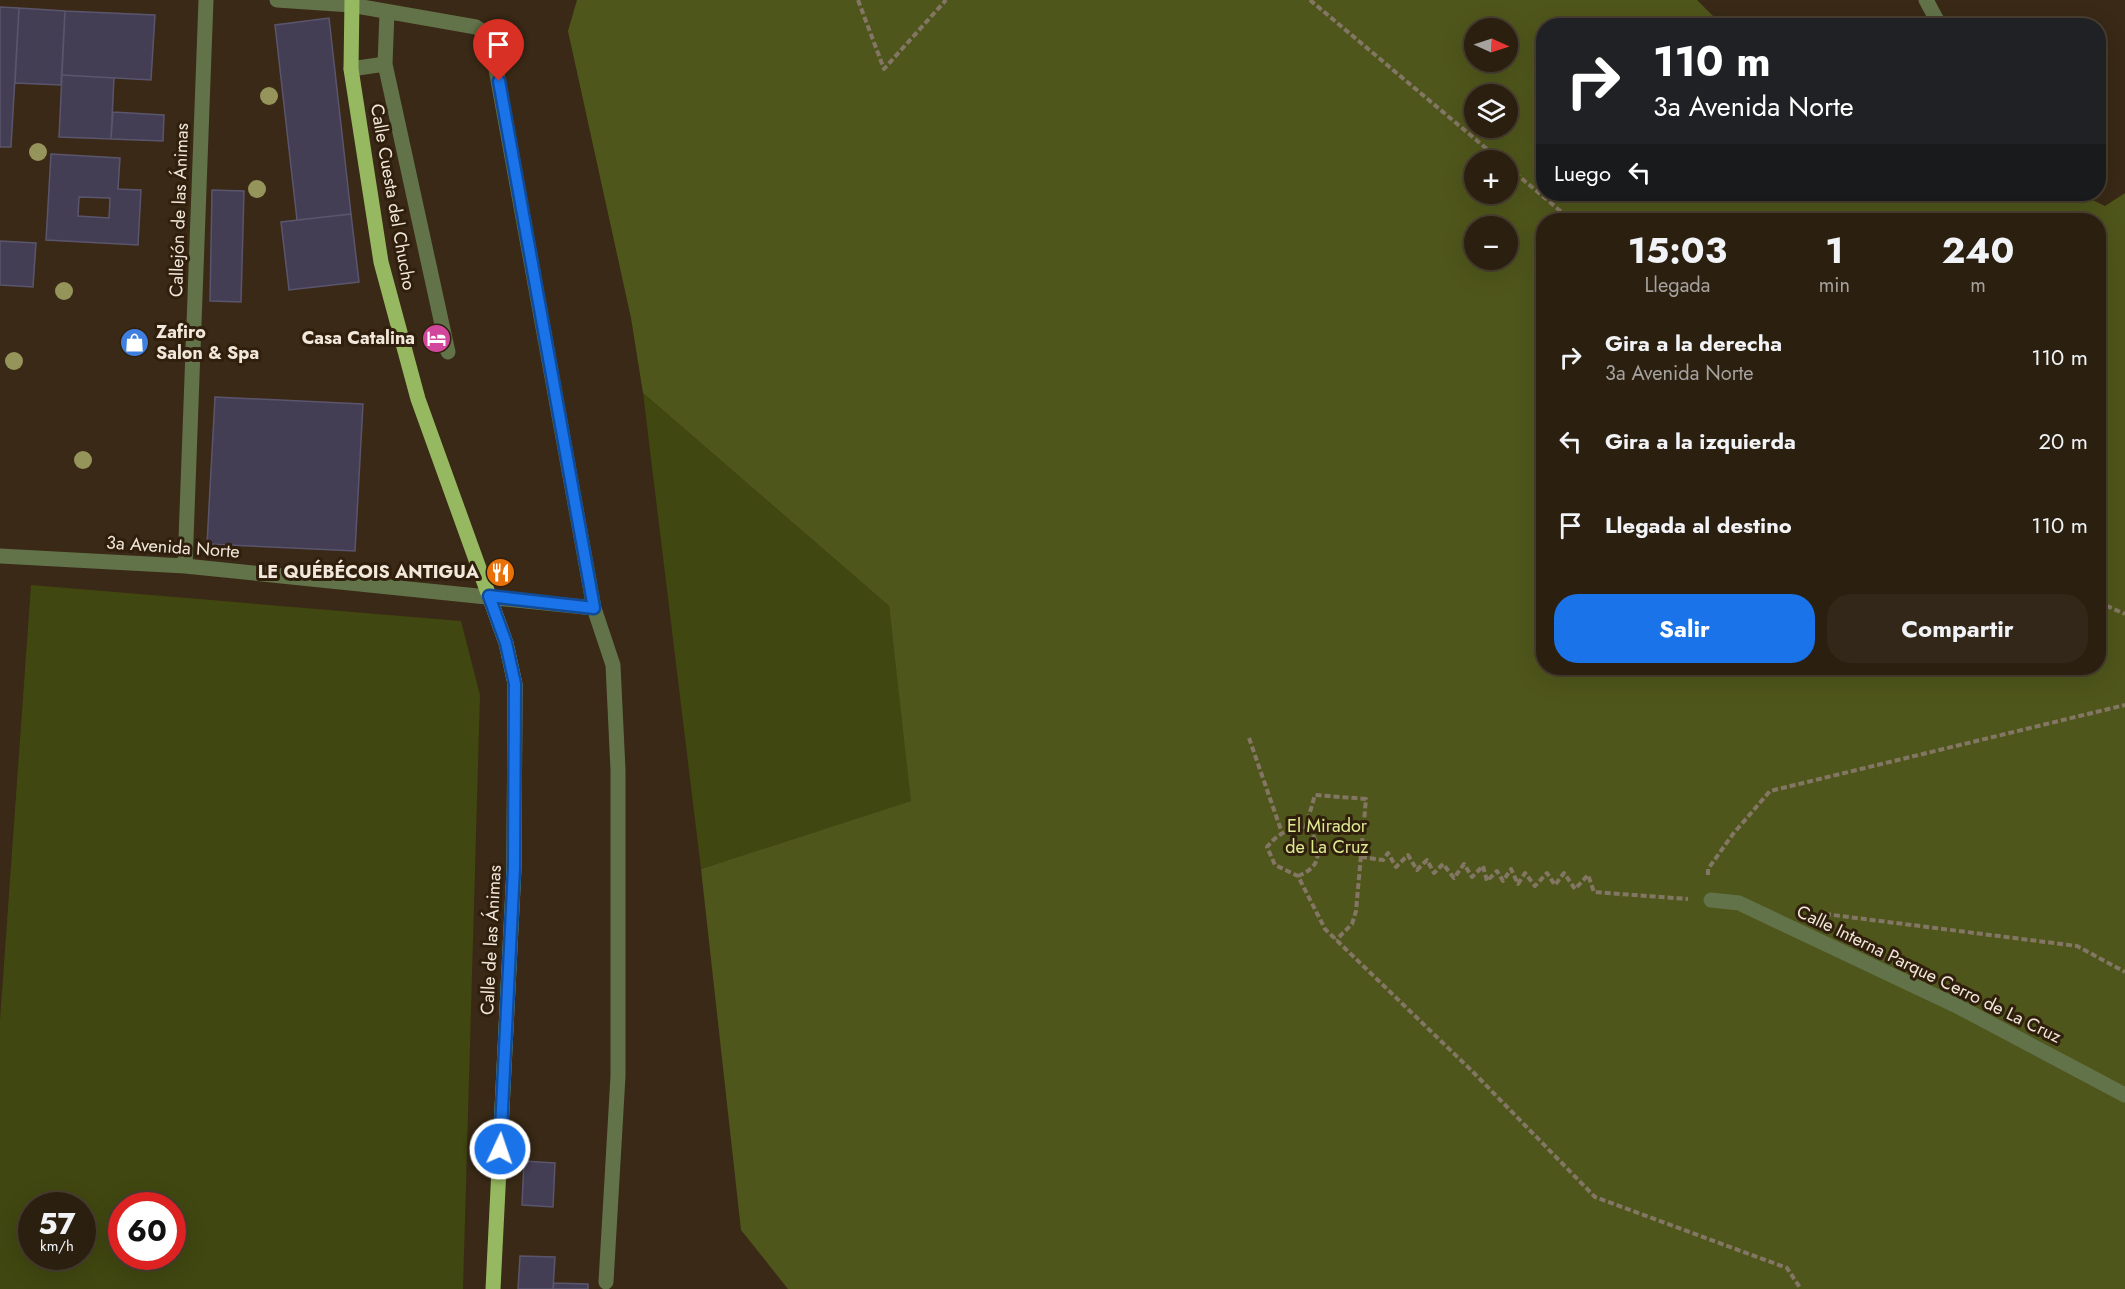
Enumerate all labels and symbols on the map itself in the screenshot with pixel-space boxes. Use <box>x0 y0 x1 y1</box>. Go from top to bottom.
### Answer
north arrow <box>1464 18 1518 72</box>
pin <box>473 19 524 81</box>
street label: Calle Cuesta del Chucho <box>364 102 422 292</box>
street label: Callejón de las Ánimas <box>163 123 195 297</box>
place label: Zafiro Salon & Spa <box>156 319 259 366</box>
hotel icon: Casa Catalina <box>420 322 452 354</box>
place label: Casa Catalina <box>302 325 415 351</box>
shop icon: Zafiro Salon & Spa <box>119 326 151 358</box>
street label: 3a Avenida Norte <box>105 529 241 565</box>
restaurant icon: LE QUÉBÉCOIS ANTIGUA <box>484 556 516 588</box>
place label: LE QUÉBÉCOIS ANTIGUA <box>258 559 480 585</box>
park label: El Mirador de La Cruz <box>1285 813 1369 860</box>
street label: Calle de las Ánimas <box>474 864 508 1016</box>
street label: Calle Interna Parque Cerro de La Cruz <box>1792 898 2066 1050</box>
position arrow <box>468 1117 532 1181</box>
speed limit sign: 60 <box>108 1192 186 1270</box>

